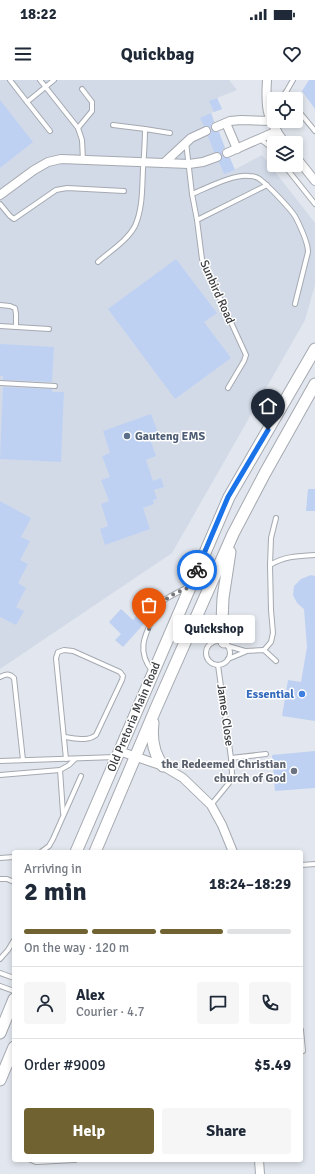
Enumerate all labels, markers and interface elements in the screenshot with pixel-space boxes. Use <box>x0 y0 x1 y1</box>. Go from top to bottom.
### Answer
text: 18:22 <box>20 5 57 23</box>
icon: menu <box>12 43 34 65</box>
text: Quickbag <box>121 43 194 65</box>
icon: heart <box>281 43 303 65</box>
map controls <box>267 92 303 172</box>
button: locate <box>267 92 303 128</box>
button: layers <box>267 136 303 172</box>
street label: Sunbird Road <box>196 258 238 326</box>
pin <box>251 389 285 430</box>
icon: home <box>257 395 279 417</box>
place label: Gauteng EMS <box>135 429 205 444</box>
marker: Gauteng EMS <box>122 431 132 441</box>
courier <box>177 550 217 590</box>
icon: bike <box>186 559 208 581</box>
pin <box>132 588 166 629</box>
icon: bag <box>138 594 160 616</box>
callout: Quickshop <box>173 615 255 643</box>
text: Quickshop <box>184 621 244 637</box>
street label: Old Pretoria Main Road <box>104 660 164 774</box>
street label: James Close <box>213 683 237 747</box>
place label: Essential <box>246 687 294 702</box>
marker: Essential <box>297 689 307 699</box>
place label: the Redeemed Christian church of God <box>161 757 287 786</box>
marker: the Redeemed Christian church of God <box>289 766 299 776</box>
text: Arriving in <box>24 861 82 877</box>
text: 18:24–18:29 <box>209 875 291 893</box>
text: 2 min <box>24 876 87 908</box>
text: On the way · 120 m <box>24 940 129 956</box>
button: person <box>24 982 66 1024</box>
button: chat <box>197 982 239 1024</box>
button: phone <box>249 982 291 1024</box>
text: Alex <box>76 986 105 1004</box>
text: Courier · 4.7 <box>76 1004 145 1020</box>
text: Order #9009 <box>24 1056 106 1074</box>
text: $5.49 <box>254 1056 291 1074</box>
button: Help <box>24 1108 154 1154</box>
button: Share <box>162 1108 291 1154</box>

